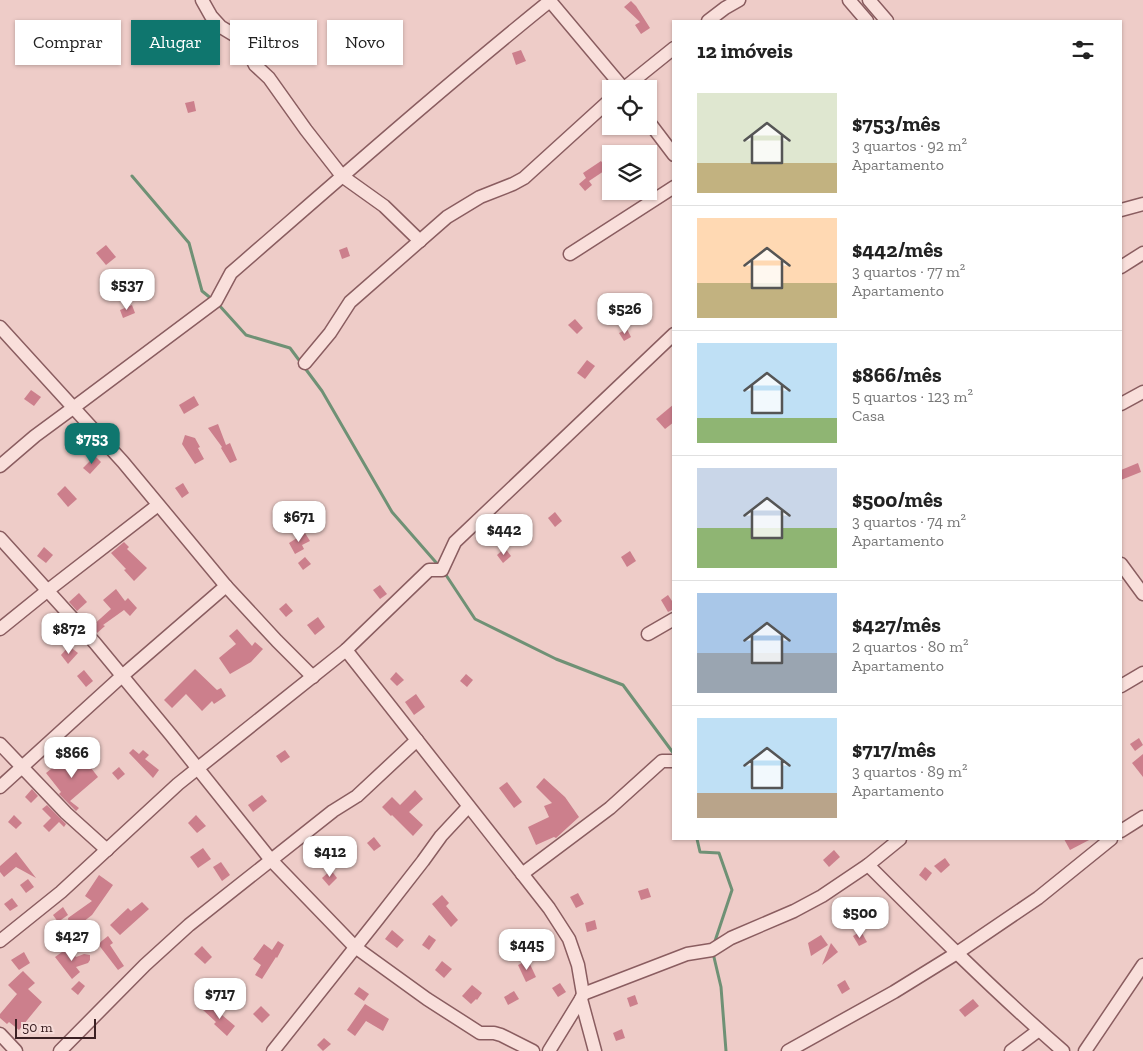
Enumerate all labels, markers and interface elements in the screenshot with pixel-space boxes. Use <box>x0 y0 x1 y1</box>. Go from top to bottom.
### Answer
chip: Comprar <box>15 20 121 65</box>
chip: Alugar <box>131 20 220 65</box>
chip: Filtros <box>230 20 317 65</box>
chip: Novo <box>327 20 403 65</box>
icon: filters <box>1069 36 1097 64</box>
text: 12 imóveis <box>697 38 793 63</box>
map controls <box>602 80 657 200</box>
button: locate <box>602 80 657 135</box>
text: $753/mês <box>852 111 940 136</box>
icon: home <box>737 113 797 173</box>
text: 3 quartos · 92 m² <box>852 136 967 155</box>
button: layers <box>602 145 657 200</box>
text: Apartamento <box>852 155 944 174</box>
text: $442/mês <box>852 237 943 262</box>
icon: home <box>737 238 797 298</box>
text: 3 quartos · 77 m² <box>852 262 965 281</box>
pin: $537 <box>97 268 157 311</box>
text: $537 <box>111 275 143 294</box>
text: Apartamento <box>852 281 944 300</box>
pin: $526 <box>595 292 655 335</box>
text: $526 <box>608 299 642 318</box>
text: $866/mês <box>852 362 942 387</box>
icon: home <box>737 363 797 423</box>
text: 5 quartos · 123 m² <box>852 387 973 406</box>
text: Casa <box>852 406 885 425</box>
pin: $753 <box>62 422 122 465</box>
text: $753 <box>76 429 108 448</box>
text: $500/mês <box>852 487 943 512</box>
icon: home <box>737 488 797 548</box>
pin: $671 <box>269 500 329 543</box>
text: $671 <box>284 507 314 526</box>
text: 3 quartos · 74 m² <box>852 512 966 531</box>
pin: $442 <box>474 514 534 556</box>
text: $442 <box>487 520 521 539</box>
text: Apartamento <box>852 531 944 550</box>
pin: $872 <box>39 612 99 655</box>
text: $427/mês <box>852 612 941 637</box>
icon: home <box>737 613 797 673</box>
text: $872 <box>53 619 86 638</box>
text: 2 quartos · 80 m² <box>852 637 969 656</box>
text: Apartamento <box>852 656 944 675</box>
pin: $866 <box>42 736 102 779</box>
text: $717/mês <box>852 737 936 762</box>
icon: home <box>737 738 797 798</box>
text: $866 <box>55 743 89 762</box>
text: 3 quartos · 89 m² <box>852 762 967 781</box>
text: Apartamento <box>852 781 944 800</box>
pin: $412 <box>300 836 360 878</box>
text: $412 <box>314 842 346 861</box>
pin: $500 <box>830 896 890 939</box>
text: $500 <box>843 903 877 922</box>
pin: $427 <box>42 920 102 962</box>
text: $427 <box>55 926 89 945</box>
pin: $445 <box>497 928 557 971</box>
text: $445 <box>510 935 544 954</box>
pin: $717 <box>190 978 250 1020</box>
text: $717 <box>205 984 235 1003</box>
scale bar <box>15 1016 96 1039</box>
text: 50 m <box>22 1019 53 1036</box>

